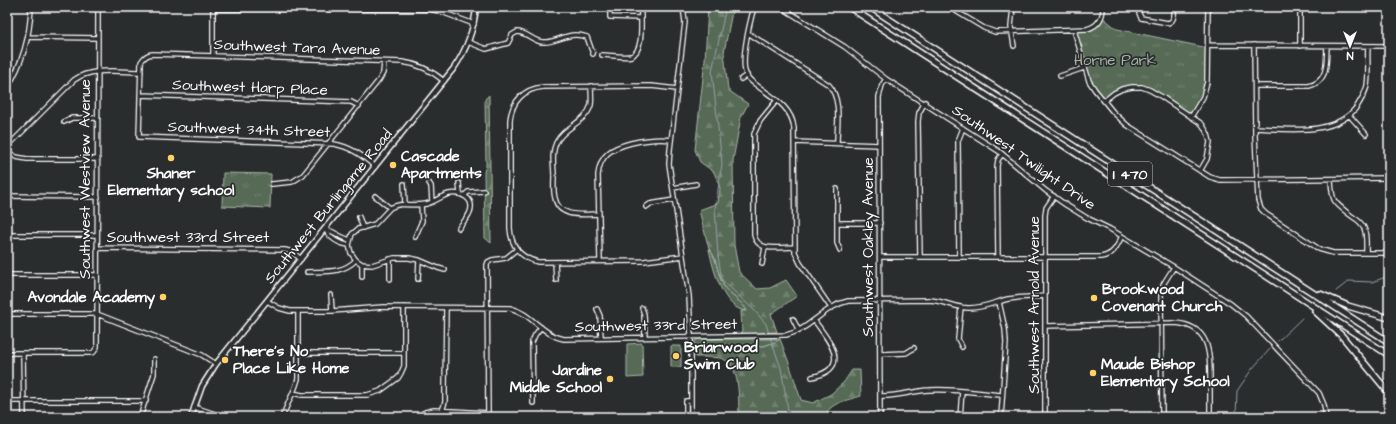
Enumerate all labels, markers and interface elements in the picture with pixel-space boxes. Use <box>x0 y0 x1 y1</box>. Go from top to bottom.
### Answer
north arrow <box>1330 26 1370 66</box>
street label: Southwest Tara Avenue <box>213 34 381 61</box>
text: N <box>1346 48 1353 63</box>
park label: Horne Park <box>1074 50 1156 71</box>
street label: Southwest Harp Place <box>172 74 328 101</box>
street label: Southwest Westview Avenue <box>75 79 96 279</box>
street label: Southwest Twilight Drive <box>947 100 1100 216</box>
street label: Southwest 34th Street <box>167 116 331 143</box>
street label: Southwest Burlingame Road <box>259 124 398 289</box>
place label: Cascade Apartments <box>401 146 482 184</box>
marker: Shaner Elementary school <box>166 153 176 163</box>
street label: Southwest Oakley Avenue <box>858 157 880 337</box>
marker: Cascade Apartments <box>388 160 398 170</box>
road number: I 470 <box>1108 162 1152 186</box>
place label: Shaner Elementary school <box>108 163 235 202</box>
street label: Southwest Arnold Avenue <box>1024 216 1045 394</box>
street label: Southwest 33rd Street <box>107 227 269 248</box>
place label: Brookwood Covenant Church <box>1102 279 1223 317</box>
place label: Avondale Academy <box>27 287 156 309</box>
marker: Avondale Academy <box>158 292 168 302</box>
marker: Brookwood Covenant Church <box>1089 293 1099 303</box>
street label: Southwest 33rd Street <box>575 314 737 337</box>
place label: Briarwood Swim Club <box>683 337 758 375</box>
place label: There’s No Place Like Home <box>232 341 349 379</box>
marker: Briarwood Swim Club <box>671 351 681 361</box>
place label: Maude Bishop Elementary School <box>1101 354 1230 393</box>
marker: There’s No Place Like Home <box>220 355 230 365</box>
place label: Jardine Middle School <box>510 360 603 398</box>
marker: Maude Bishop Elementary School <box>1088 368 1098 378</box>
marker: Jardine Middle School <box>605 374 615 384</box>

